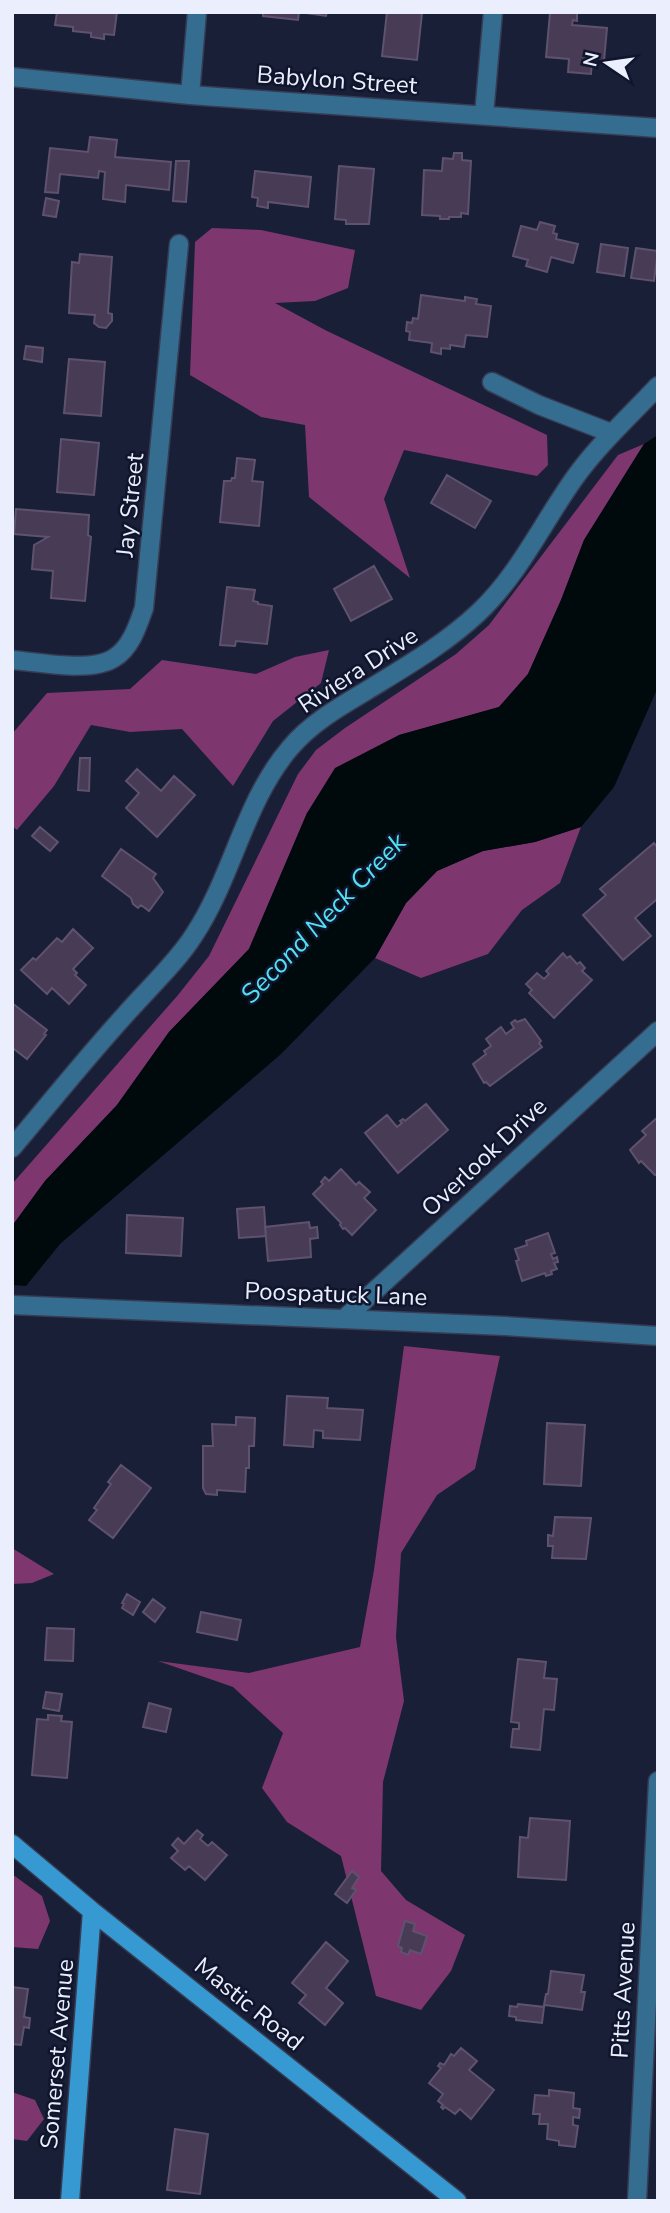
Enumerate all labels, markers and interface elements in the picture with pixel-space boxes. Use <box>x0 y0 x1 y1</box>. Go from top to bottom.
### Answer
north arrow <box>572 28 642 98</box>
text: N <box>577 50 606 69</box>
street label: Babylon Street <box>256 58 419 102</box>
street label: Jay Street <box>109 451 151 560</box>
street label: Riviera Drive <box>292 619 424 721</box>
water label: Second Neck Creek <box>233 825 415 1011</box>
street label: Overlook Drive <box>414 1090 554 1224</box>
street label: Poospatuck Lane <box>244 1275 428 1313</box>
street label: Pitts Avenue <box>603 1921 643 2059</box>
street label: Mastic Road <box>188 1950 310 2058</box>
street label: Somerset Avenue <box>33 1958 81 2150</box>

